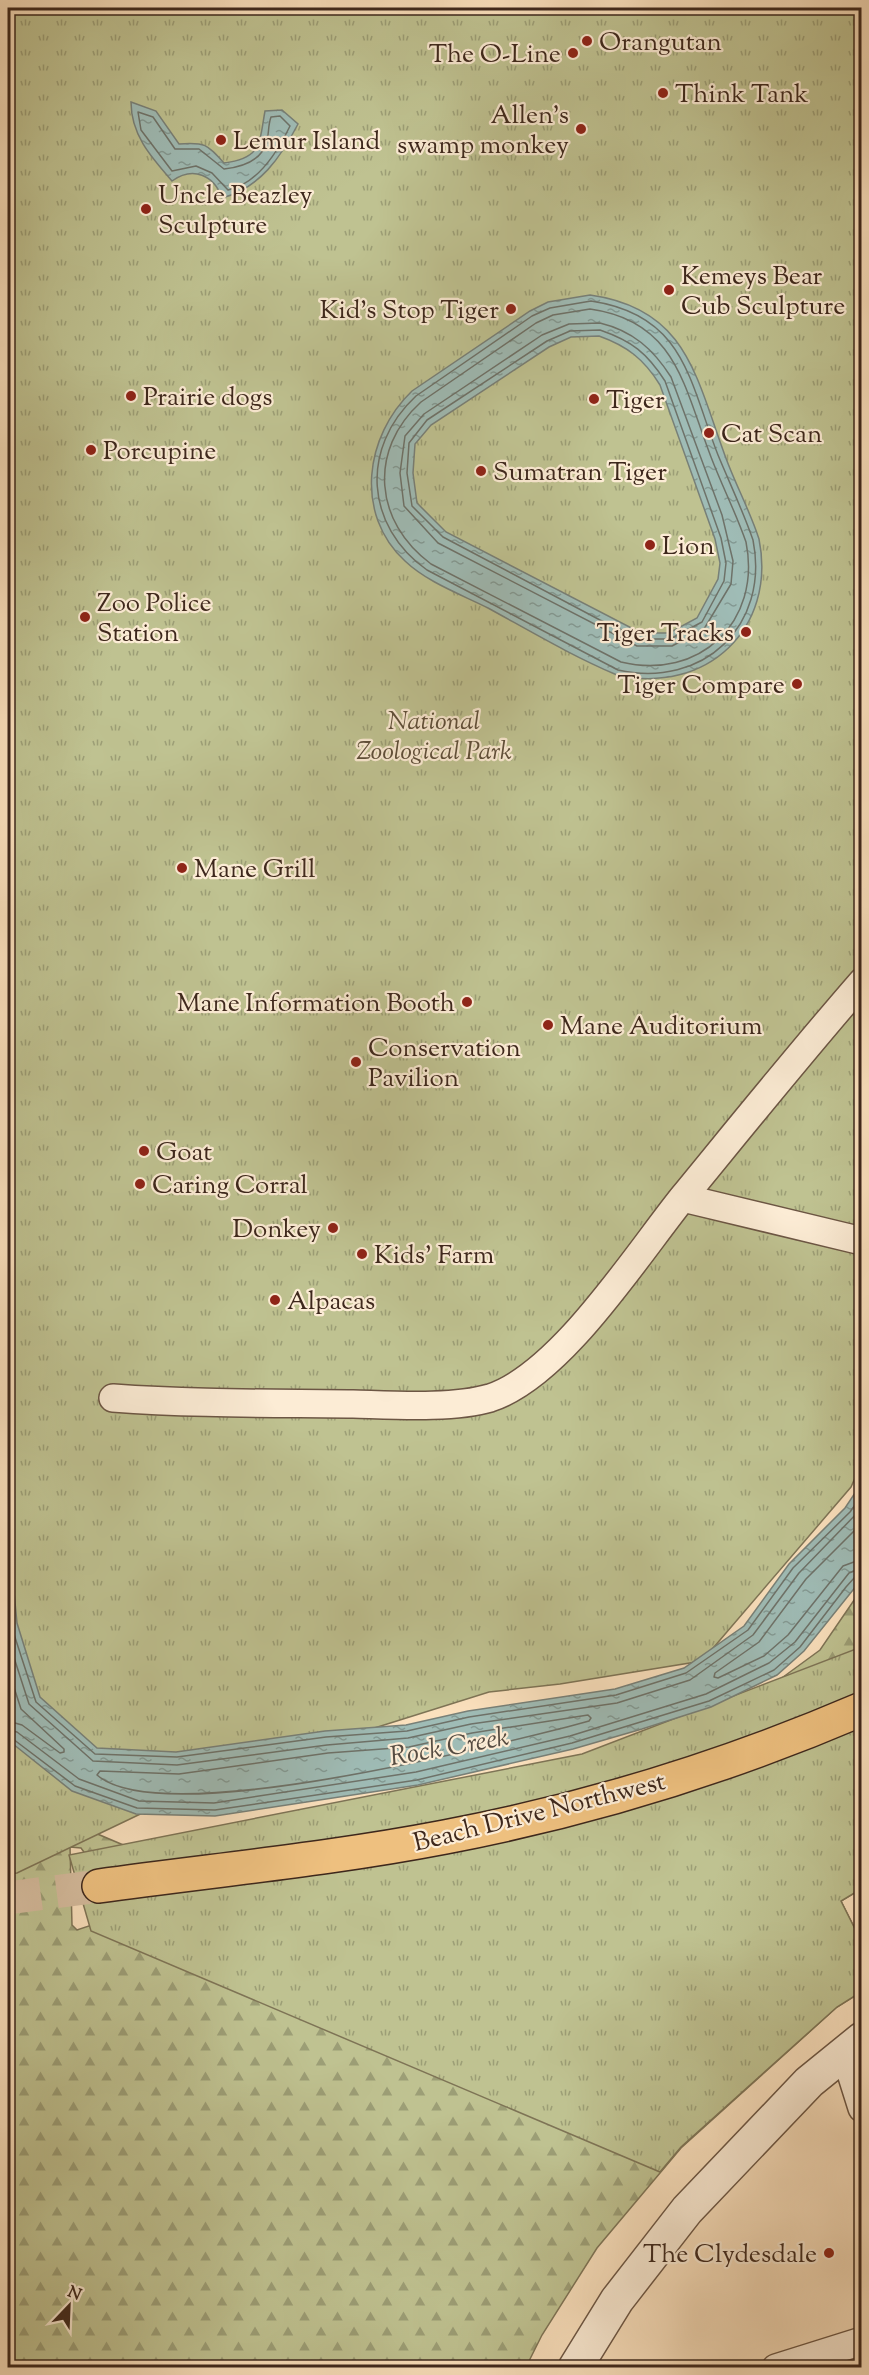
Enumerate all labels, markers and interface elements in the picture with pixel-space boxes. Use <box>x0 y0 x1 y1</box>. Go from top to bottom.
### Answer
place label: Orangutan <box>599 25 722 62</box>
marker: Orangutan <box>580 34 594 48</box>
place label: The O-Line <box>429 37 561 74</box>
marker: The O-Line <box>566 46 580 60</box>
place label: Think Tank <box>675 77 809 114</box>
marker: Think Tank <box>656 86 670 100</box>
place label: Allen's swamp monkey <box>397 98 569 165</box>
marker: Allen's swamp monkey <box>574 122 588 136</box>
place label: Lemur Island <box>233 124 380 161</box>
marker: Lemur Island <box>214 133 228 147</box>
place label: Uncle Beazley Sculpture <box>158 178 313 245</box>
marker: Uncle Beazley Sculpture <box>139 202 153 216</box>
place label: Kemeys Bear Cub Sculpture <box>681 259 845 326</box>
marker: Kemeys Bear Cub Sculpture <box>662 283 676 297</box>
place label: Kid's Stop Tiger <box>320 293 499 330</box>
marker: Kid's Stop Tiger <box>504 302 518 316</box>
place label: Prairie dogs <box>143 380 273 417</box>
place label: Tiger <box>606 383 665 420</box>
marker: Prairie dogs <box>124 389 138 403</box>
marker: Tiger <box>587 392 601 406</box>
place label: Cat Scan <box>721 417 822 454</box>
marker: Cat Scan <box>702 426 716 440</box>
place label: Porcupine <box>103 434 216 471</box>
marker: Porcupine <box>84 443 98 457</box>
place label: Sumatran Tiger <box>493 455 667 492</box>
marker: Sumatran Tiger <box>474 464 488 478</box>
place label: Lion <box>662 529 715 566</box>
marker: Lion <box>643 538 657 552</box>
place label: Zoo Police Station <box>97 586 212 653</box>
marker: Zoo Police Station <box>78 610 92 624</box>
place label: Tiger Tracks <box>596 616 734 653</box>
marker: Tiger Tracks <box>739 625 753 639</box>
place label: Tiger Compare <box>617 668 785 705</box>
marker: Tiger Compare <box>790 677 804 691</box>
park label: National Zoological Park <box>356 704 512 771</box>
place label: Mane Grill <box>194 852 316 889</box>
marker: Mane Grill <box>175 861 189 875</box>
place label: Mane Information Booth <box>177 986 455 1023</box>
marker: Mane Information Booth <box>460 995 474 1009</box>
place label: Mane Auditorium <box>560 1009 762 1046</box>
marker: Mane Auditorium <box>541 1018 555 1032</box>
place label: Conservation Pavilion <box>368 1031 521 1098</box>
marker: Conservation Pavilion <box>349 1055 363 1069</box>
place label: Goat <box>156 1135 212 1172</box>
marker: Goat <box>137 1144 151 1158</box>
place label: Caring Corral <box>152 1168 308 1205</box>
marker: Caring Corral <box>133 1177 147 1191</box>
place label: Donkey <box>232 1212 321 1249</box>
marker: Donkey <box>326 1221 340 1235</box>
place label: Kids' Farm <box>374 1238 494 1275</box>
marker: Kids' Farm <box>355 1247 369 1261</box>
place label: Alpacas <box>287 1284 375 1321</box>
marker: Alpacas <box>268 1293 282 1307</box>
water label: Rock Creek <box>387 1719 512 1778</box>
street label: Beach Drive Northwest <box>410 1764 670 1863</box>
place label: The Clydesdale <box>643 2237 817 2274</box>
marker: The Clydesdale <box>822 2246 836 2260</box>
north arrow <box>39 2276 99 2336</box>
text: N <box>64 2281 84 2308</box>

